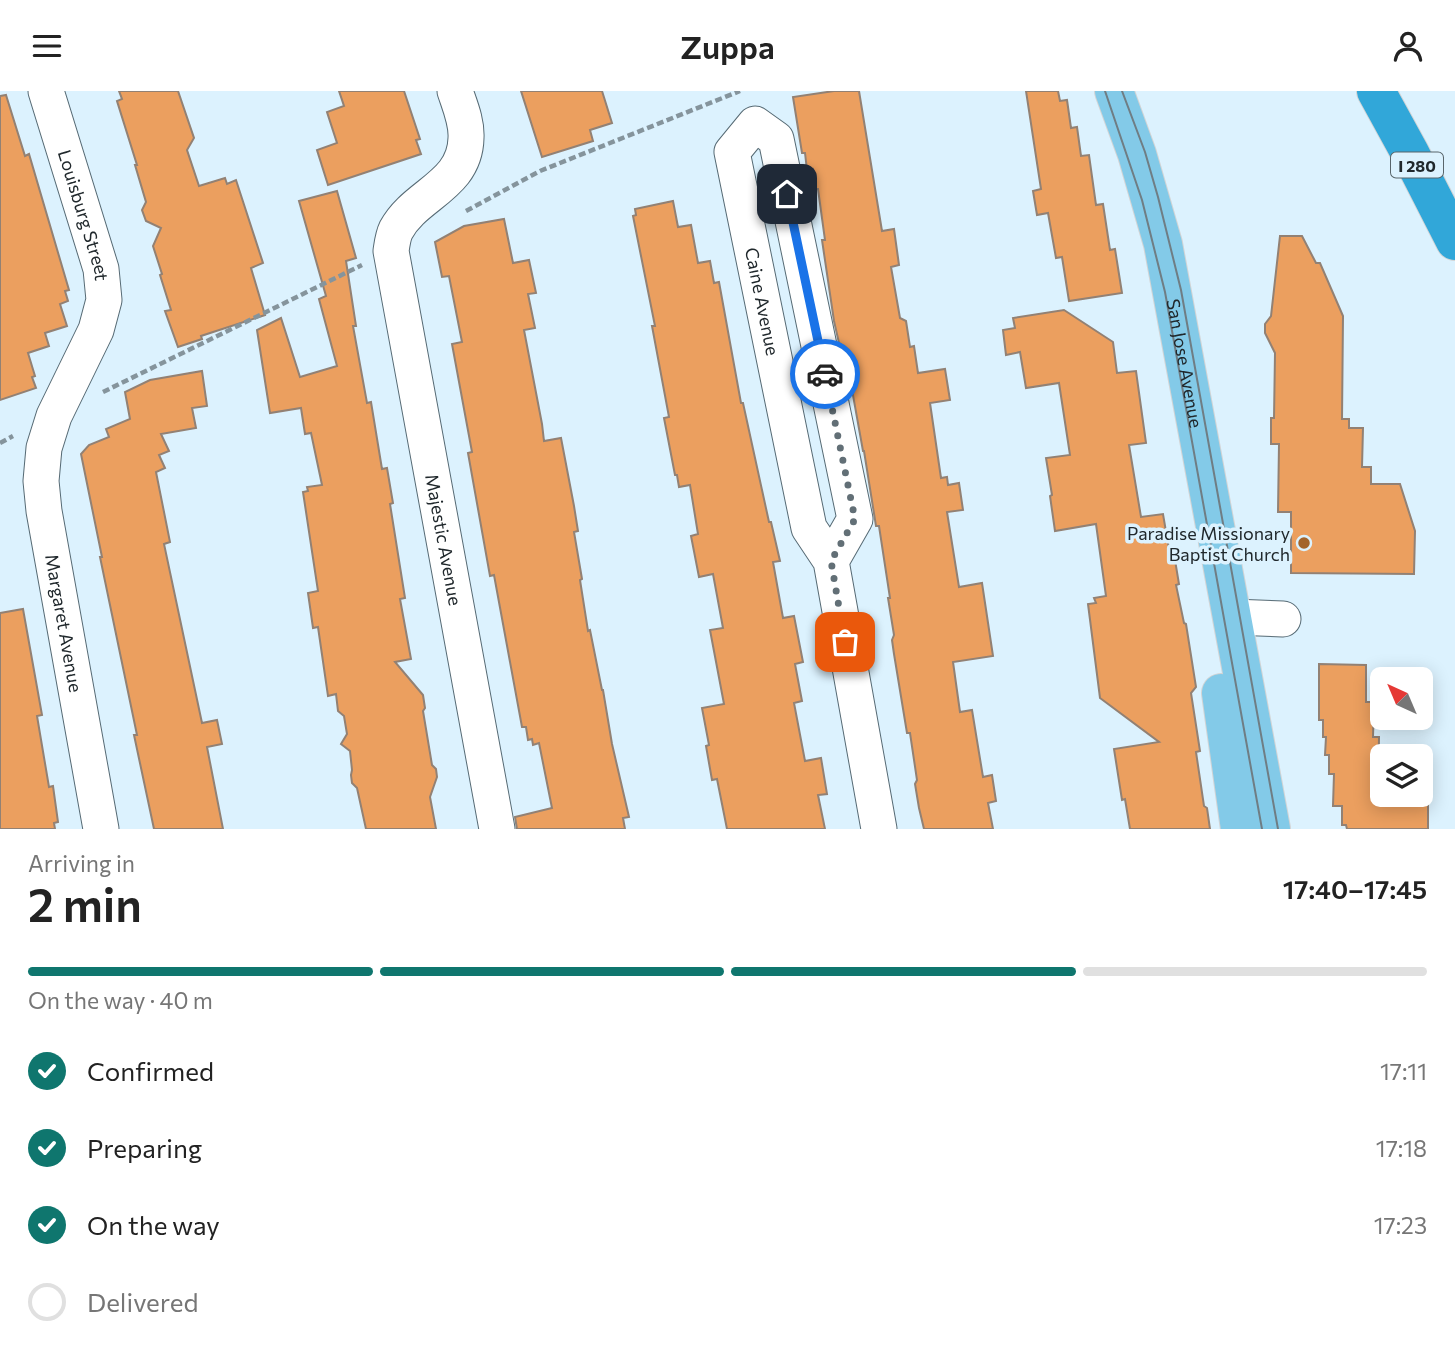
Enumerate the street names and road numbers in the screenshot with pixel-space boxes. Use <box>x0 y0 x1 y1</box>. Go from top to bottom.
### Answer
street label: Louisburg Street <box>54 147 113 282</box>
road number: I 280 <box>1391 152 1443 177</box>
street label: Caine Avenue <box>741 245 784 357</box>
street label: San Jose Avenue <box>1162 297 1208 430</box>
street label: Majestic Avenue <box>421 472 467 607</box>
street label: Margaret Avenue <box>41 552 87 694</box>

